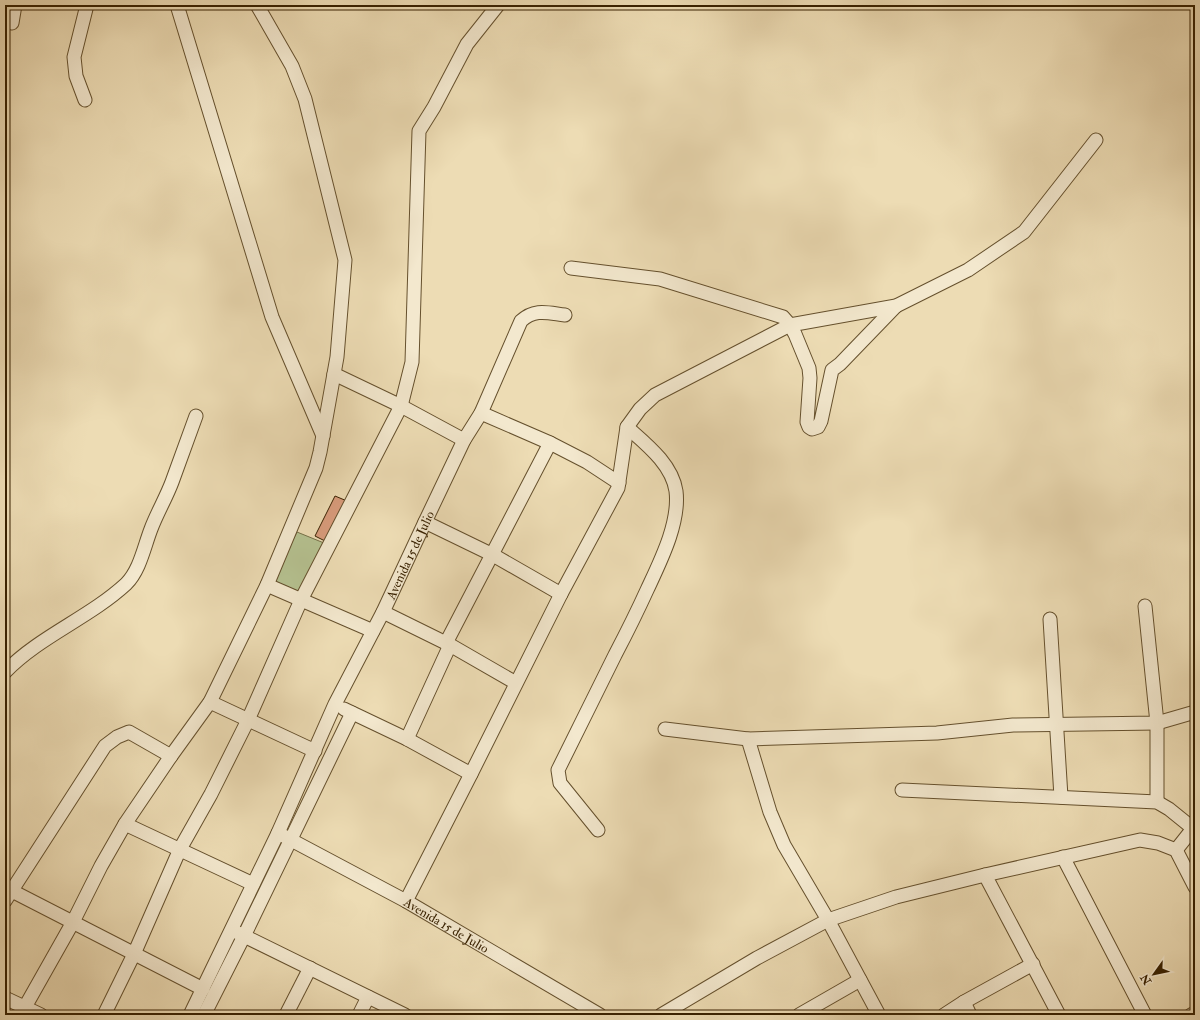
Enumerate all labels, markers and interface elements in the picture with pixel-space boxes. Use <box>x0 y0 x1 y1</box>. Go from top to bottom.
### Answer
street label: Avenida 15 de Julio <box>383 508 438 603</box>
street label: Avenida 15 de Julio <box>400 894 491 957</box>
north arrow <box>1134 954 1174 994</box>
text: N <box>1137 971 1155 988</box>

